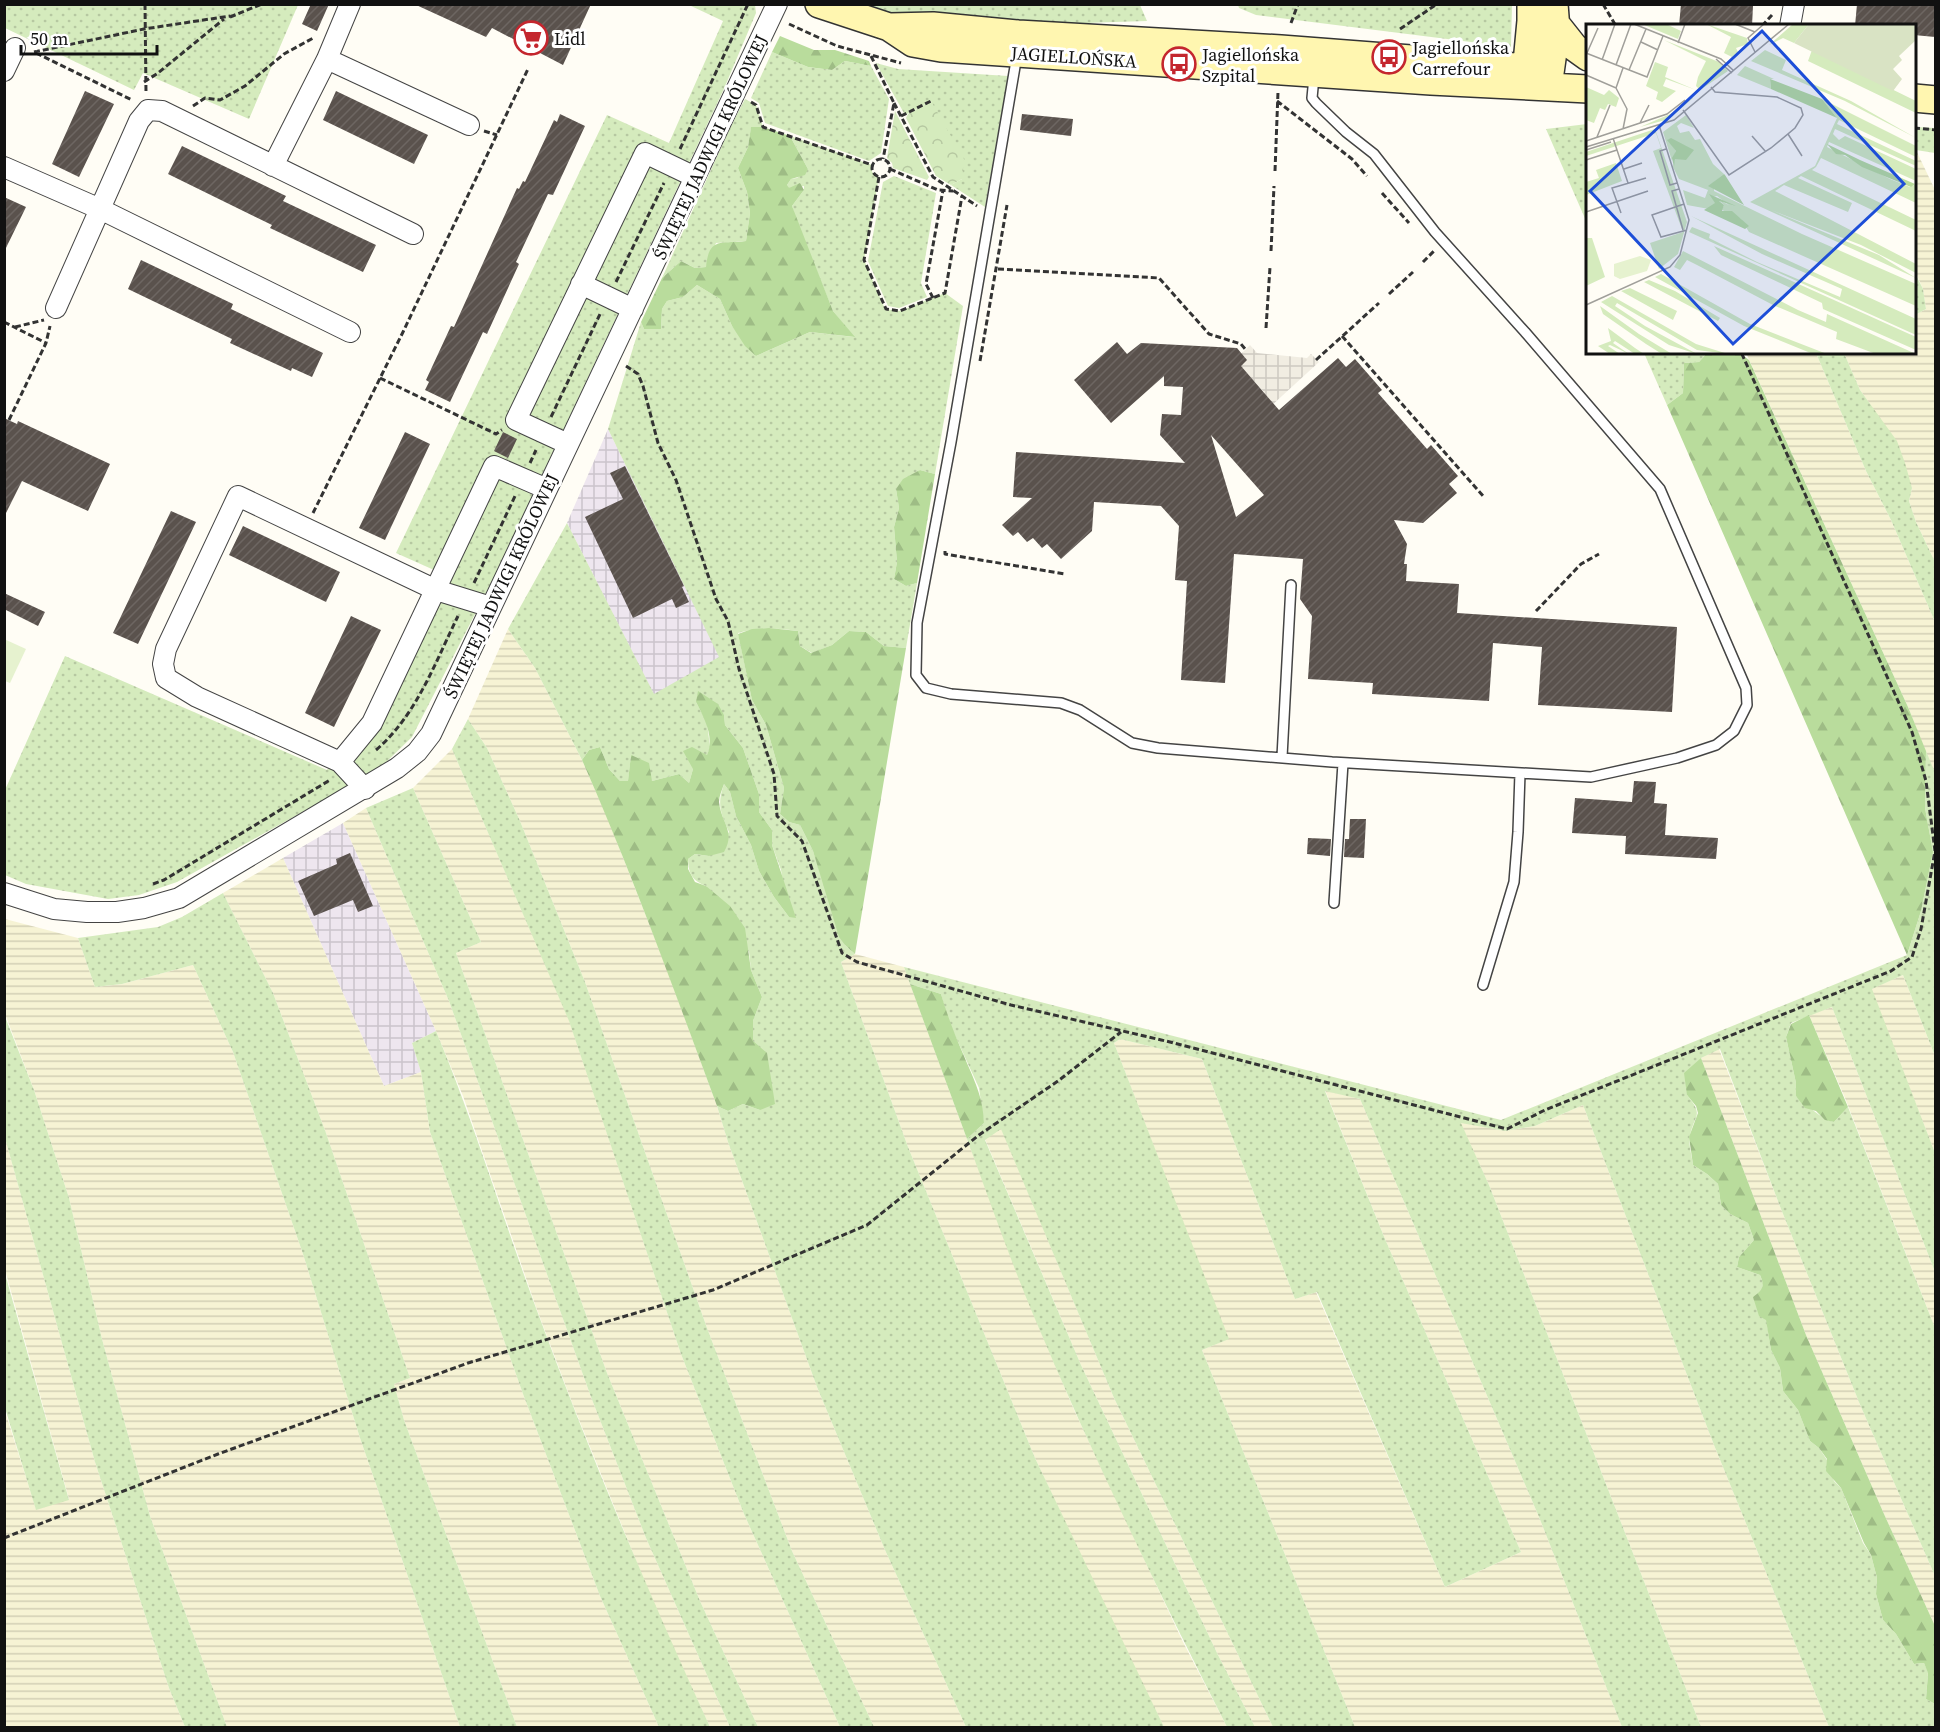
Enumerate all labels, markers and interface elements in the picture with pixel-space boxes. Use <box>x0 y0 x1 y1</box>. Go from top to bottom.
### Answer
scale bar <box>21 18 158 56</box>
supermarket icon: Lidl <box>513 20 549 56</box>
inset map <box>1586 24 1916 354</box>
text: 50 m <box>30 26 68 51</box>
place label: Lidl <box>554 26 586 51</box>
street label: ŚWIĘTEJ JADWIGI KRÓLOWEJ <box>647 30 773 264</box>
place label: Jagiellońska Carrefour <box>1411 35 1510 81</box>
bus stop icon: Jagiellońska Carrefour <box>1371 39 1407 75</box>
street label: JAGIELLOŃSKA <box>1009 40 1138 74</box>
place label: Jagiellońska Szpital <box>1201 42 1300 88</box>
bus stop icon: Jagiellońska Szpital <box>1161 46 1197 82</box>
street label: ŚWIĘTEJ JADWIGI KRÓLOWEJ <box>438 469 564 703</box>

